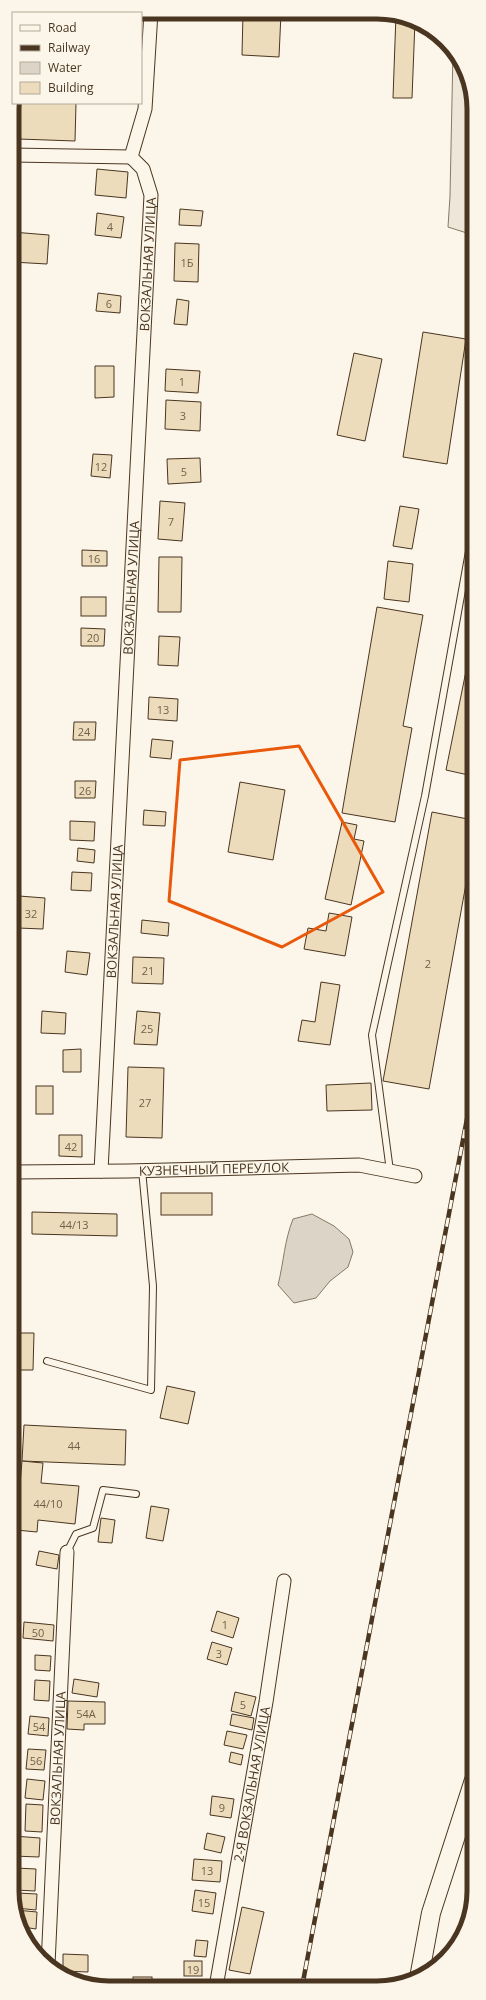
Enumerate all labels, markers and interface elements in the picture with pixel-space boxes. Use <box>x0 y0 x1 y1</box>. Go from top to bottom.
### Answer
legend <box>12 12 142 104</box>
text: Road <box>48 19 77 36</box>
text: Railway <box>48 39 91 56</box>
text: Water <box>48 59 82 76</box>
text: Building <box>48 79 94 96</box>
street label: ВОКЗАЛЬНАЯ УЛИЦА <box>135 196 160 332</box>
house number: 4 <box>107 219 114 234</box>
house number: 1Б <box>180 255 194 270</box>
house number: 6 <box>106 296 112 311</box>
house number: 1 <box>179 374 185 389</box>
house number: 3 <box>180 408 186 423</box>
house number: 12 <box>95 459 107 474</box>
house number: 5 <box>181 464 187 479</box>
house number: 7 <box>168 514 174 529</box>
street label: ВОКЗАЛЬНАЯ УЛИЦА <box>118 520 143 655</box>
house number: 16 <box>88 551 100 566</box>
house number: 20 <box>87 630 99 645</box>
house number: 13 <box>157 702 169 717</box>
house number: 24 <box>78 724 91 739</box>
house number: 26 <box>79 783 91 798</box>
street label: ВОКЗАЛЬНАЯ УЛИЦА <box>102 843 127 979</box>
house number: 32 <box>25 906 37 921</box>
house number: 2 <box>425 956 431 971</box>
house number: 21 <box>142 963 154 978</box>
house number: 25 <box>141 1021 153 1036</box>
house number: 27 <box>139 1095 151 1110</box>
house number: 42 <box>65 1139 77 1154</box>
street label: КУЗНЕЧНЫЙ ПЕРЕУЛОК <box>139 1158 289 1180</box>
house number: 44/13 <box>59 1217 89 1232</box>
house number: 44 <box>68 1438 81 1453</box>
house number: 44/10 <box>33 1496 63 1511</box>
house number: 1 <box>222 1617 228 1632</box>
house number: 50 <box>32 1625 44 1640</box>
house number: 3 <box>216 1646 222 1661</box>
street label: ВОКЗАЛЬНАЯ УЛИЦА <box>45 1690 70 1826</box>
house number: 5 <box>240 1697 246 1712</box>
street label: 2-Я ВОКЗАЛЬНАЯ УЛИЦА <box>229 1704 274 1863</box>
house number: 54А <box>76 1706 96 1721</box>
house number: 54 <box>33 1719 46 1734</box>
house number: 56 <box>30 1753 42 1768</box>
house number: 9 <box>219 1800 225 1815</box>
house number: 13 <box>201 1863 213 1878</box>
house number: 15 <box>198 1895 210 1910</box>
house number: 19 <box>187 1962 199 1977</box>

